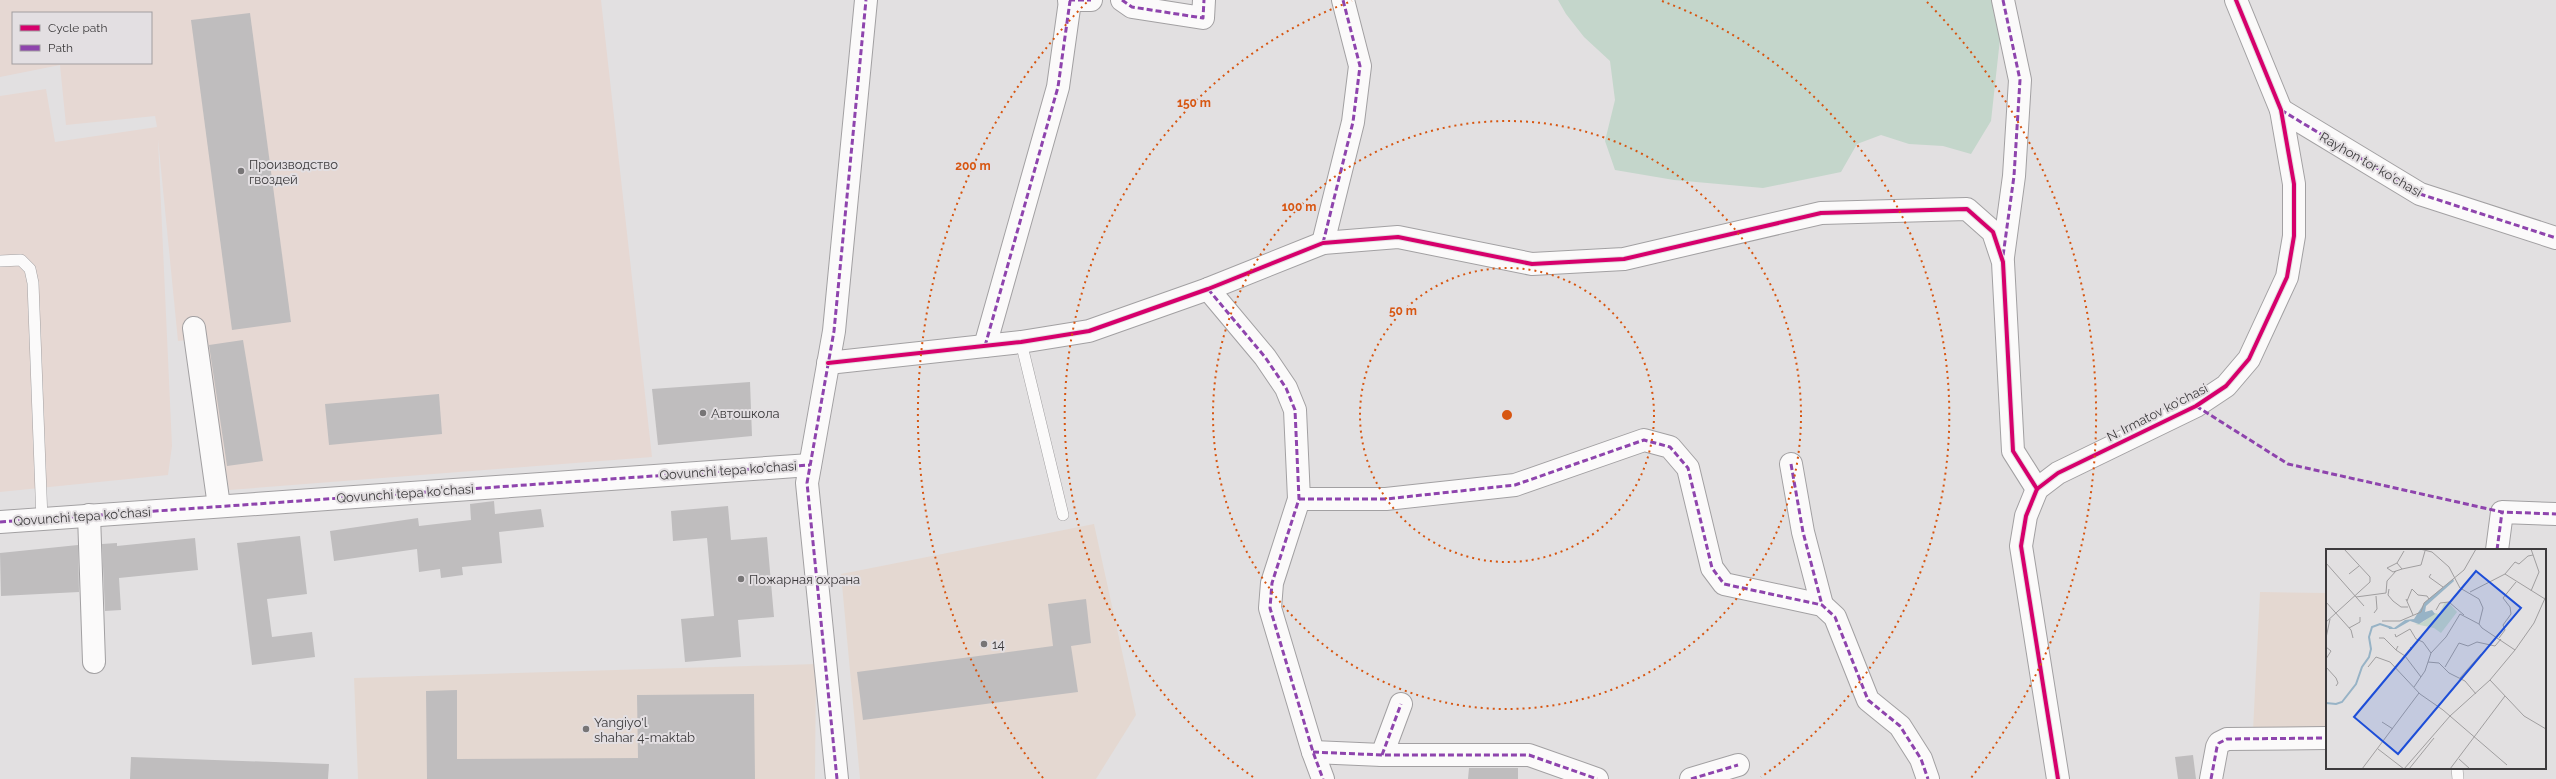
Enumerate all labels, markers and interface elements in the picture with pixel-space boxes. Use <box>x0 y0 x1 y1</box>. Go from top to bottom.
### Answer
legend <box>12 12 152 64</box>
text: Cycle path <box>48 21 107 35</box>
text: Path <box>48 41 73 55</box>
text: 150 m <box>1177 96 1211 110</box>
street label: Rayhon tor ko'chasi <box>2317 129 2424 200</box>
place label: Производство гвоздей <box>249 157 338 187</box>
text: 200 m <box>955 159 991 173</box>
marker: Производство гвоздей <box>236 166 246 176</box>
text: 100 m <box>1282 200 1316 214</box>
text: 50 m <box>1389 304 1417 318</box>
street label: N. Irmatov ko'chasi <box>2104 380 2210 444</box>
place label: Автошкола <box>711 406 780 421</box>
marker: Автошкола <box>698 408 708 418</box>
centre of rings <box>1500 408 1514 422</box>
street label: Qovunchi tepa ko'chasi <box>659 458 797 483</box>
street label: Qovunchi tepa ko'chasi <box>336 481 474 506</box>
street label: Qovunchi tepa ko'chasi <box>13 504 151 529</box>
inset map <box>2326 549 2546 769</box>
place label: Пожарная охрана <box>749 572 860 587</box>
marker: Пожарная охрана <box>736 574 746 584</box>
place label: 14 <box>992 637 1005 652</box>
marker: 14 <box>979 639 989 649</box>
place label: Yangiyo'l shahar 4-maktab <box>594 715 695 745</box>
marker: Yangiyo'l shahar 4-maktab <box>581 724 591 734</box>

